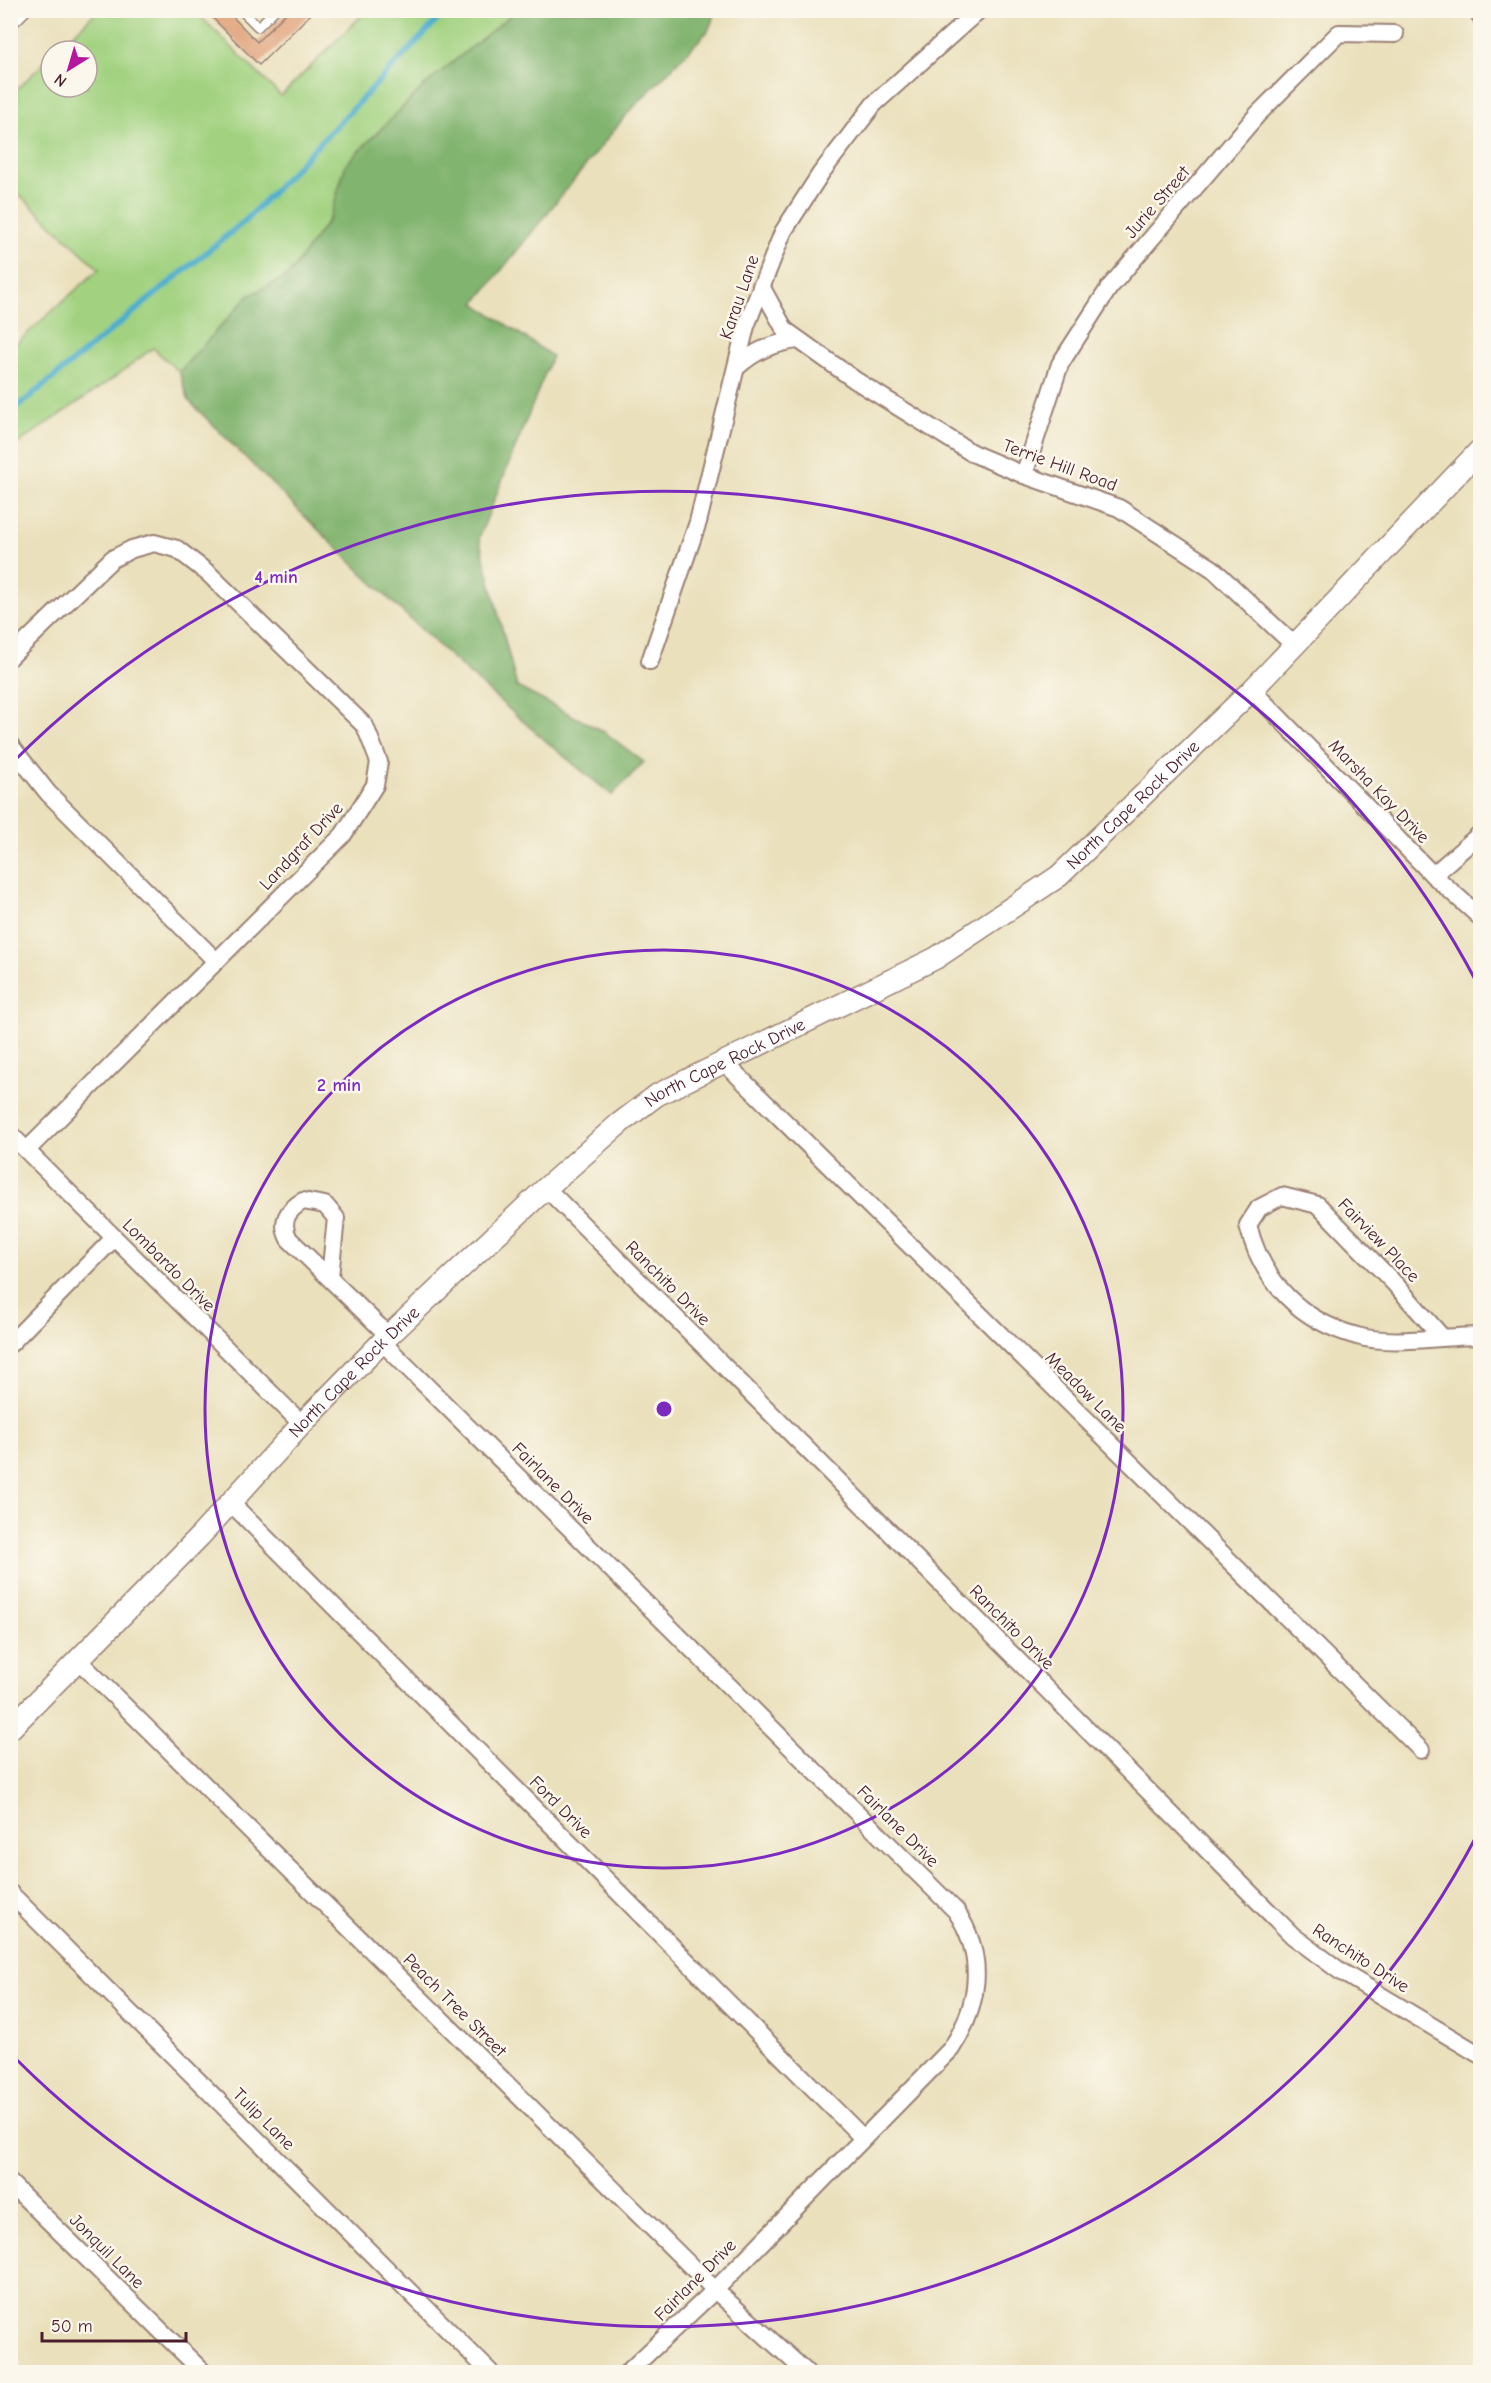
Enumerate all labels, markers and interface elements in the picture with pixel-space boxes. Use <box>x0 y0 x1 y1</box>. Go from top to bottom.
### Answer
north arrow <box>39 39 99 99</box>
text: N <box>51 70 70 91</box>
street label: Jurie Street <box>1120 161 1195 243</box>
street label: Karau Lane <box>715 252 764 342</box>
street label: Terrie Hill Road <box>1000 435 1120 496</box>
text: 4 min <box>254 567 298 588</box>
street label: Marsha Kay Drive <box>1324 735 1433 848</box>
street label: North Cape Rock Drive <box>1062 736 1204 874</box>
street label: Landgraf Drive <box>255 798 348 895</box>
street label: North Cape Rock Drive <box>641 1014 809 1112</box>
text: 2 min <box>317 1075 361 1096</box>
street label: Fairview Place <box>1333 1194 1424 1287</box>
street label: Lombardo Drive <box>118 1215 219 1316</box>
street label: Ranchito Drive <box>621 1237 714 1330</box>
street label: North Cape Rock Drive <box>285 1302 424 1442</box>
street label: Meadow Lane <box>1041 1347 1131 1437</box>
centre of rings <box>654 1399 674 1419</box>
street label: Fairlane Drive <box>507 1438 598 1529</box>
street label: Ranchito Drive <box>965 1581 1058 1674</box>
street label: Ford Drive <box>525 1772 596 1843</box>
street label: Fairlane Drive <box>852 1781 943 1872</box>
street label: Ranchito Drive <box>1308 1919 1413 1997</box>
street label: Peach Tree Street <box>399 1949 511 2062</box>
street label: Tulip Lane <box>228 2084 299 2155</box>
street label: Jonquil Lane <box>65 2210 148 2293</box>
street label: Fairlane Drive <box>650 2235 741 2326</box>
scale bar <box>42 2305 186 2343</box>
text: 50 m <box>51 2316 93 2337</box>

